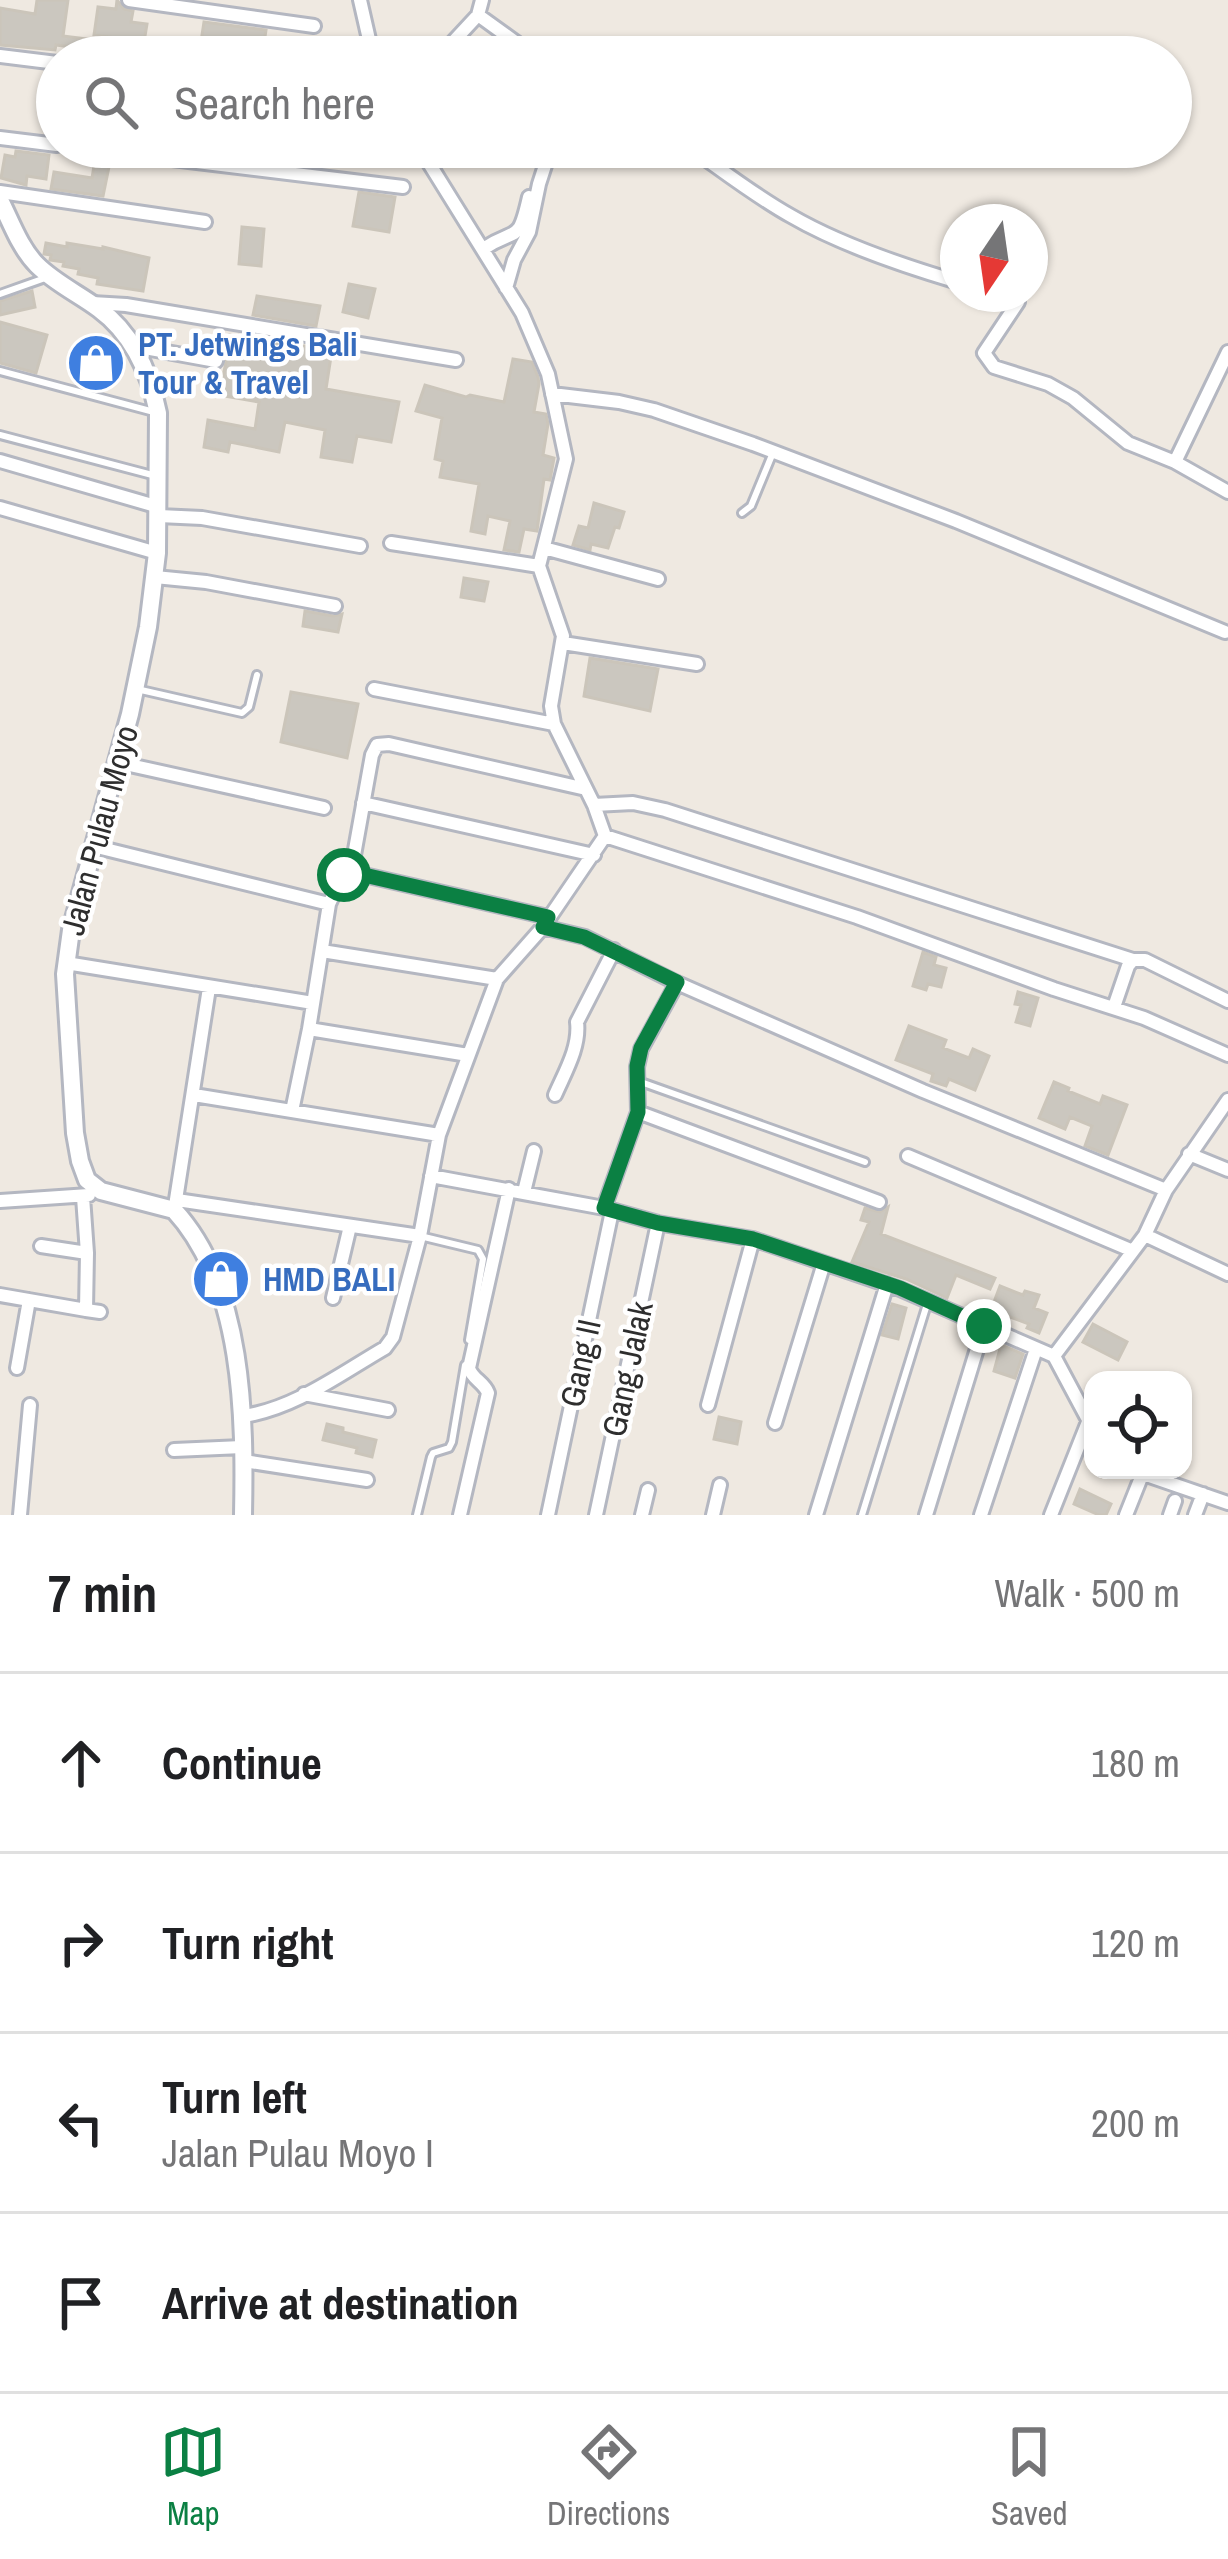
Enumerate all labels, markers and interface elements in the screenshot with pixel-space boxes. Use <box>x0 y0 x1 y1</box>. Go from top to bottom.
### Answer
search box <box>36 36 1192 168</box>
icon: search <box>78 69 144 135</box>
text: Search here <box>174 72 375 133</box>
north arrow <box>940 204 1048 312</box>
place label: PT. Jetwings Bali Tour & Travel <box>138 322 358 404</box>
shop icon: PT. Jetwings Bali Tour & Travel <box>65 332 127 394</box>
street label: Jalan Pulau Moyo <box>50 720 148 940</box>
route start <box>317 848 371 902</box>
shop icon: HMD BALI <box>190 1248 252 1310</box>
place label: HMD BALI <box>263 1257 395 1301</box>
street label: Gang Jalak <box>591 1297 663 1441</box>
route end <box>957 1299 1011 1353</box>
street label: Gang II <box>549 1315 611 1411</box>
map controls <box>1084 1371 1192 1479</box>
button: locate <box>1084 1371 1192 1479</box>
text: 7 min <box>48 1559 157 1628</box>
text: Walk · 500 m <box>995 1567 1180 1619</box>
icon: ahead <box>48 1730 114 1796</box>
text: Continue <box>162 1732 322 1793</box>
text: 180 m <box>1091 1737 1180 1789</box>
icon: right <box>48 1910 114 1976</box>
text: Turn right <box>162 1912 334 1973</box>
text: 120 m <box>1091 1917 1180 1969</box>
text: Turn left <box>162 2066 307 2127</box>
icon: left <box>48 2090 114 2156</box>
text: 200 m <box>1091 2097 1180 2149</box>
text: Jalan Pulau Moyo I <box>162 2127 434 2179</box>
icon: arrive <box>48 2270 114 2336</box>
text: Arrive at destination <box>162 2272 519 2333</box>
tab: Map <box>160 2419 226 2535</box>
tab: Directions <box>547 2419 670 2535</box>
tab: Saved <box>991 2419 1068 2535</box>

